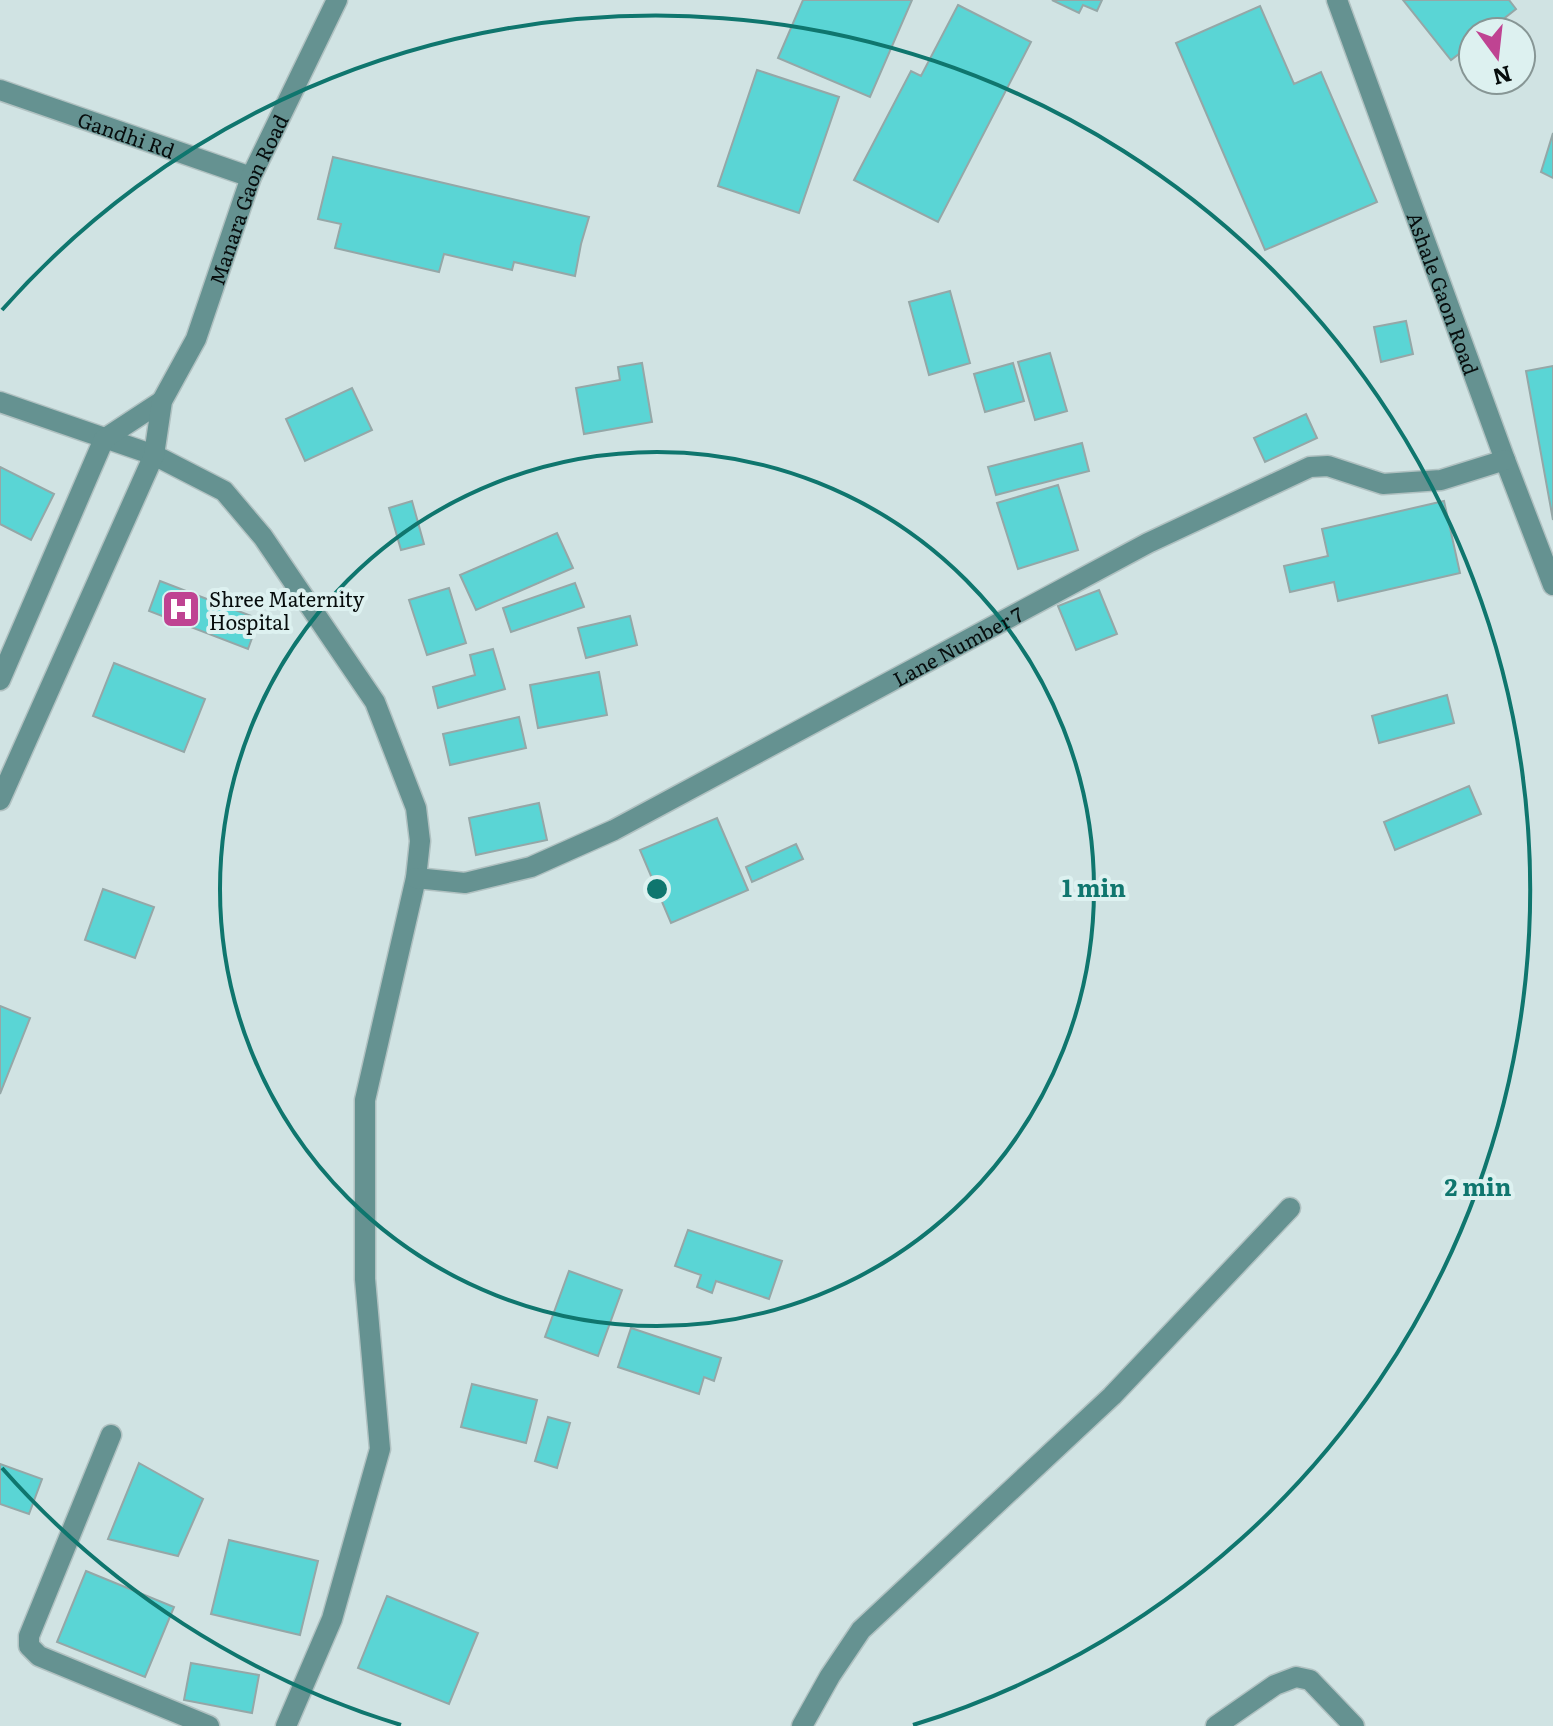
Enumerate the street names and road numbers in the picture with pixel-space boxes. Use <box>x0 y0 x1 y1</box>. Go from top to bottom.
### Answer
street label: Gandhi Rd <box>74 103 179 165</box>
street label: Manara Gaon Road <box>201 109 294 289</box>
street label: Ashale Gaon Road <box>1400 207 1488 379</box>
street label: Lane Number 7 <box>887 598 1028 693</box>

